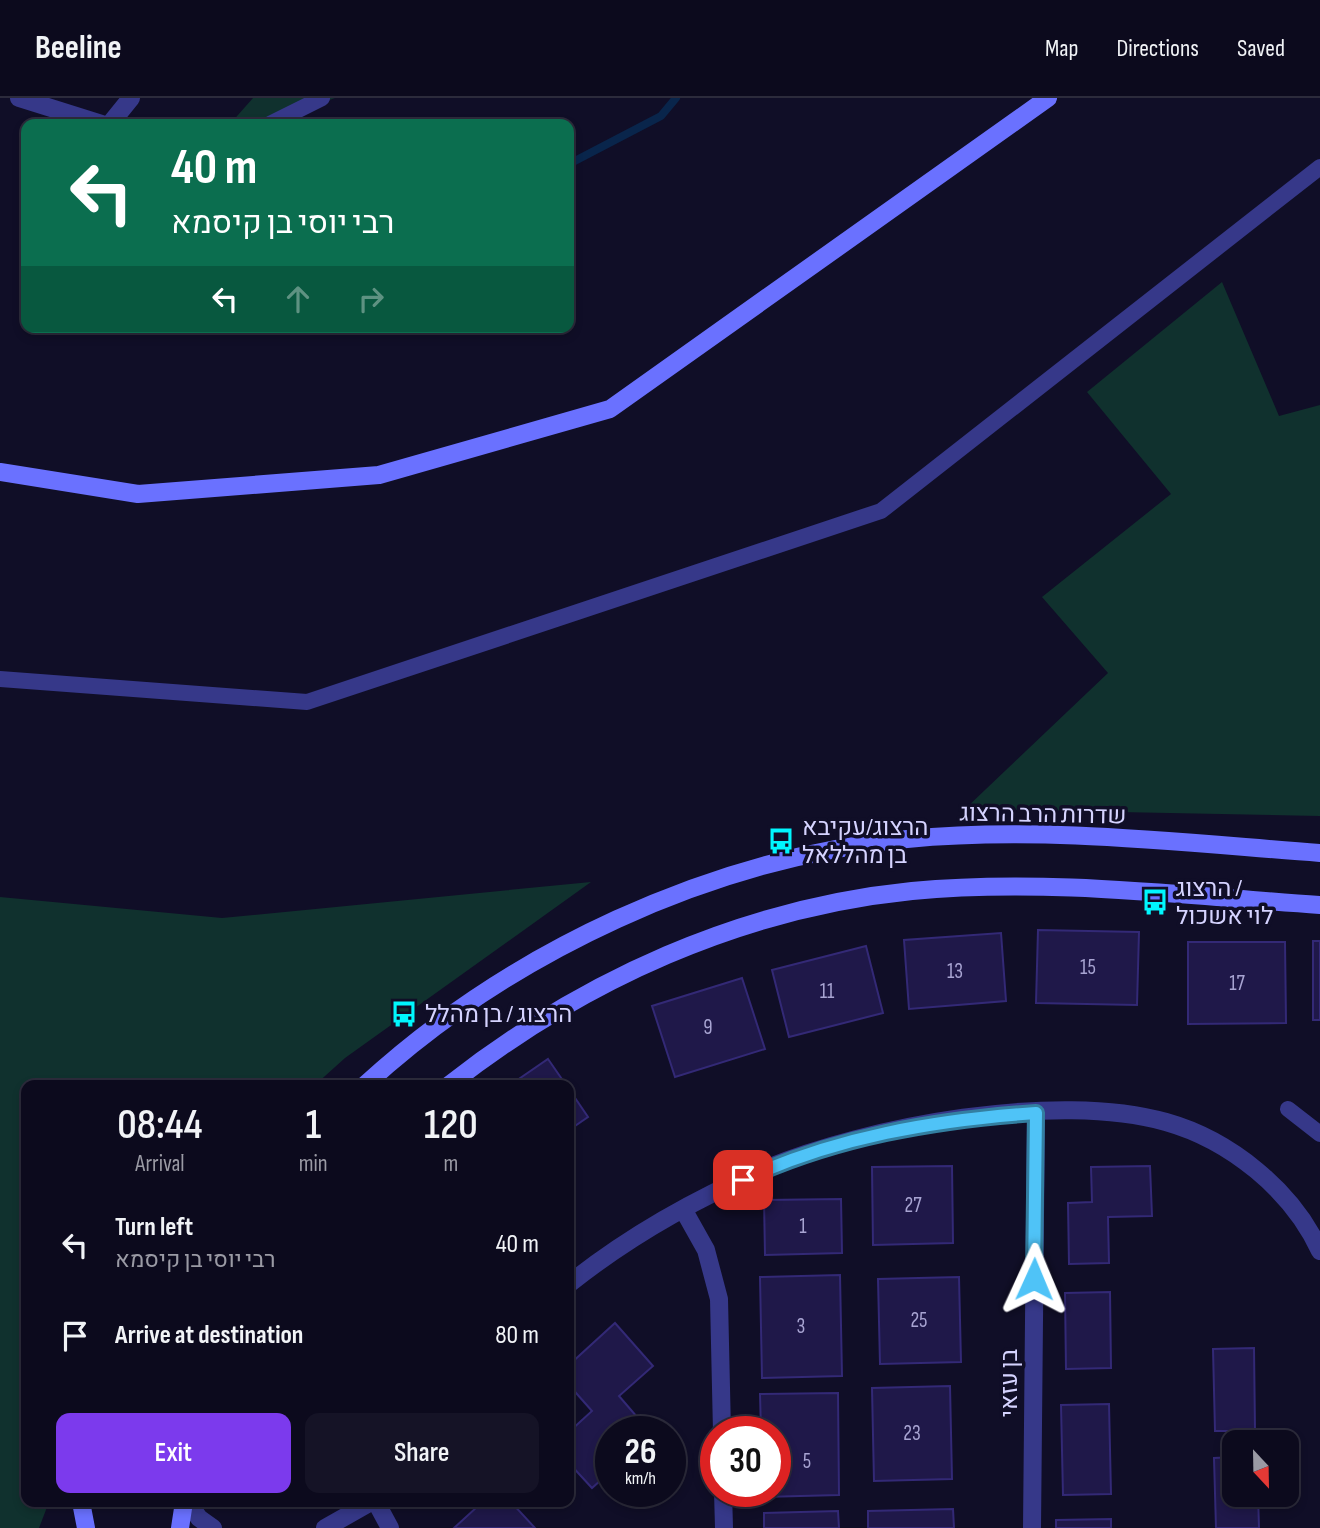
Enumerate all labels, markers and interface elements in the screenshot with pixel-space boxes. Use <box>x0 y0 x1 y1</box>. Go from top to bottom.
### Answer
text: Beeline <box>35 28 122 68</box>
text: Map <box>1045 34 1078 63</box>
text: Directions <box>1116 34 1199 63</box>
text: Saved <box>1237 34 1285 63</box>
text: 40 m <box>171 139 257 198</box>
icon: left <box>56 147 147 238</box>
text: רבי יוסי בן קיסמא <box>171 204 394 243</box>
icon: left <box>206 280 244 318</box>
icon: ahead <box>279 280 317 318</box>
icon: right <box>352 280 390 318</box>
street label: שדרות הרב הרצוג <box>959 799 1127 830</box>
place label: הרצוג/עקיבא בן מהללאל <box>802 813 928 870</box>
bus stop icon: הרצוג/עקיבא בן מהללאל <box>766 826 796 856</box>
place label: הרצוג / לוי אשכול <box>1176 874 1273 931</box>
bus stop icon: הרצוג / לוי אשכול <box>1140 887 1170 917</box>
house number: 15 <box>1080 955 1096 980</box>
house number: 13 <box>947 959 963 984</box>
house number: 17 <box>1229 971 1245 996</box>
house number: 11 <box>820 979 835 1004</box>
bus stop icon: הרצוג / בן מהלל <box>389 999 419 1029</box>
place label: הרצוג / בן מהלל <box>425 1000 572 1029</box>
house number: 9 <box>703 1015 713 1040</box>
text: 08:44 <box>117 1100 202 1151</box>
text: 1 <box>305 1100 321 1151</box>
text: 120 <box>424 1100 478 1151</box>
text: Arrival <box>135 1150 185 1178</box>
text: min <box>299 1150 328 1178</box>
text: m <box>443 1150 458 1178</box>
pin <box>713 1150 773 1210</box>
icon: arrive <box>724 1161 762 1199</box>
house number: 27 <box>904 1193 922 1218</box>
text: Turn left <box>115 1212 193 1243</box>
house number: 1 <box>799 1214 807 1239</box>
icon: left <box>56 1226 94 1264</box>
text: 40 m <box>496 1229 539 1260</box>
position arrow <box>997 1242 1071 1316</box>
text: רבי יוסי בן קיסמא <box>115 1246 276 1274</box>
house number: 25 <box>910 1308 928 1333</box>
house number: 3 <box>797 1314 805 1339</box>
icon: arrive <box>56 1317 94 1355</box>
text: Arrive at destination <box>115 1320 303 1351</box>
text: 80 m <box>495 1320 539 1351</box>
street label: בן עזאי <box>995 1348 1024 1417</box>
button: Exit <box>56 1413 291 1493</box>
button: Share <box>305 1413 539 1493</box>
speed limit sign: 30 <box>700 1416 791 1507</box>
house number: 23 <box>903 1421 921 1446</box>
north arrow <box>1222 1430 1298 1507</box>
map controls <box>1222 1430 1299 1507</box>
text: 26 <box>625 1431 656 1474</box>
house number: 5 <box>803 1449 811 1474</box>
text: km/h <box>625 1468 656 1489</box>

